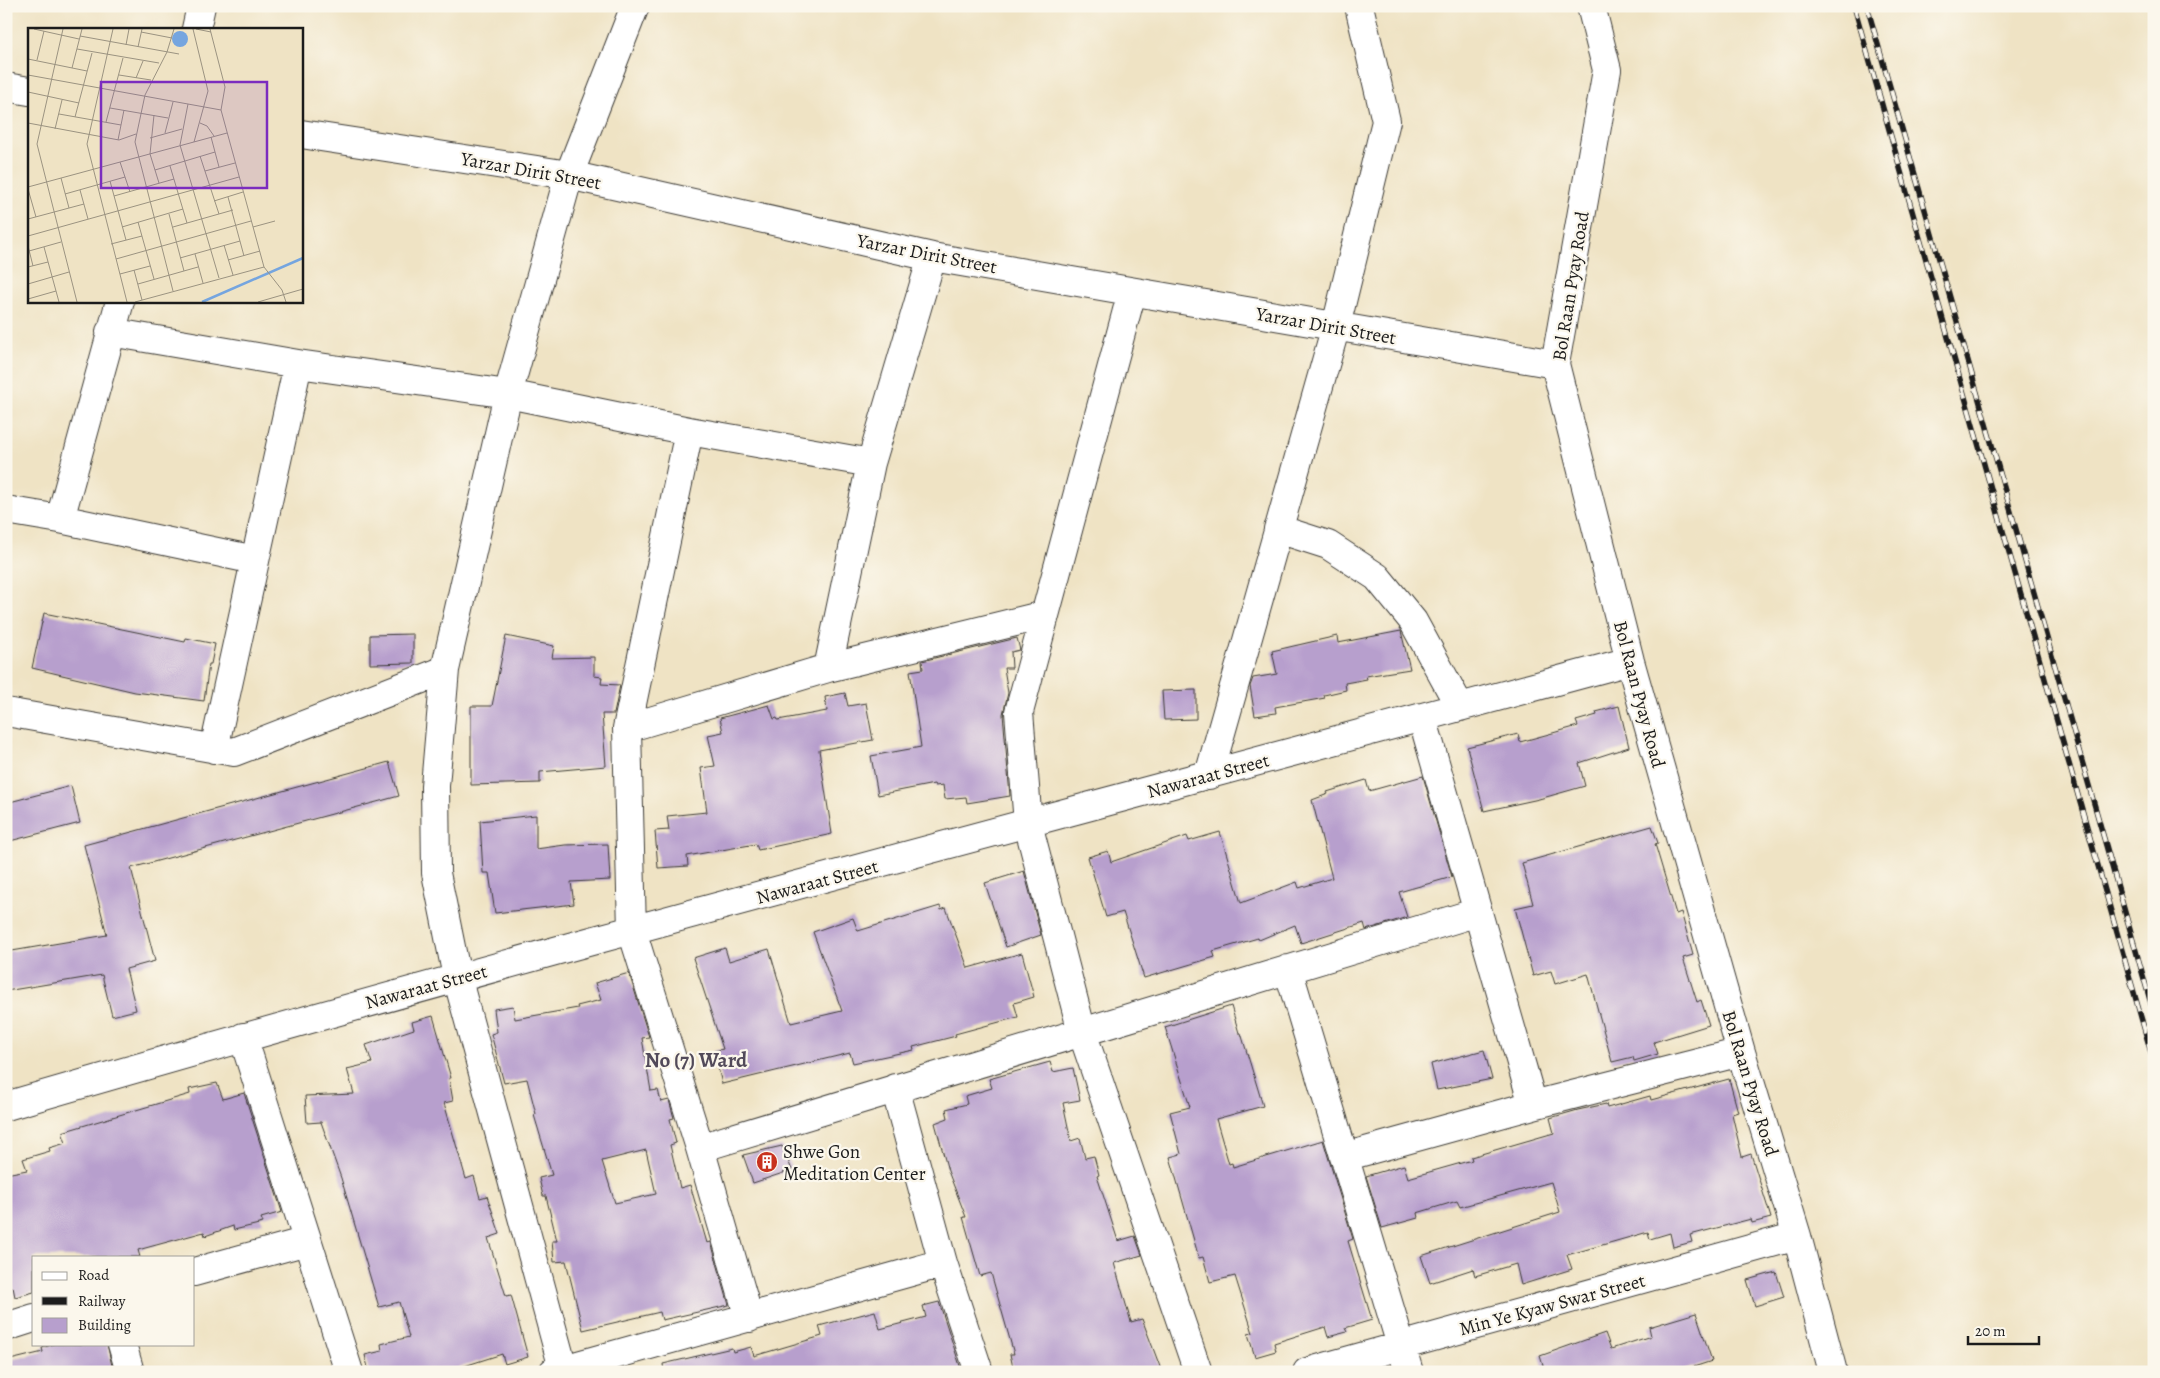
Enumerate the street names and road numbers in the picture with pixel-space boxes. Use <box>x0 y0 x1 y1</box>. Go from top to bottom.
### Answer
street label: Yarzar Dirit Street <box>458 146 603 196</box>
street label: Bol Raan Pyay Road <box>1546 209 1596 363</box>
street label: Yarzar Dirit Street <box>854 227 999 280</box>
street label: Yarzar Dirit Street <box>1253 301 1398 351</box>
street label: Bol Raan Pyay Road <box>1607 618 1671 771</box>
street label: Nawaraat Street <box>1144 747 1272 805</box>
street label: Nawaraat Street <box>753 853 881 911</box>
street label: Nawaraat Street <box>362 958 490 1016</box>
street label: Bol Raan Pyay Road <box>1716 1007 1785 1160</box>
street label: Min Ye Kyaw Swar Street <box>1456 1268 1648 1342</box>

